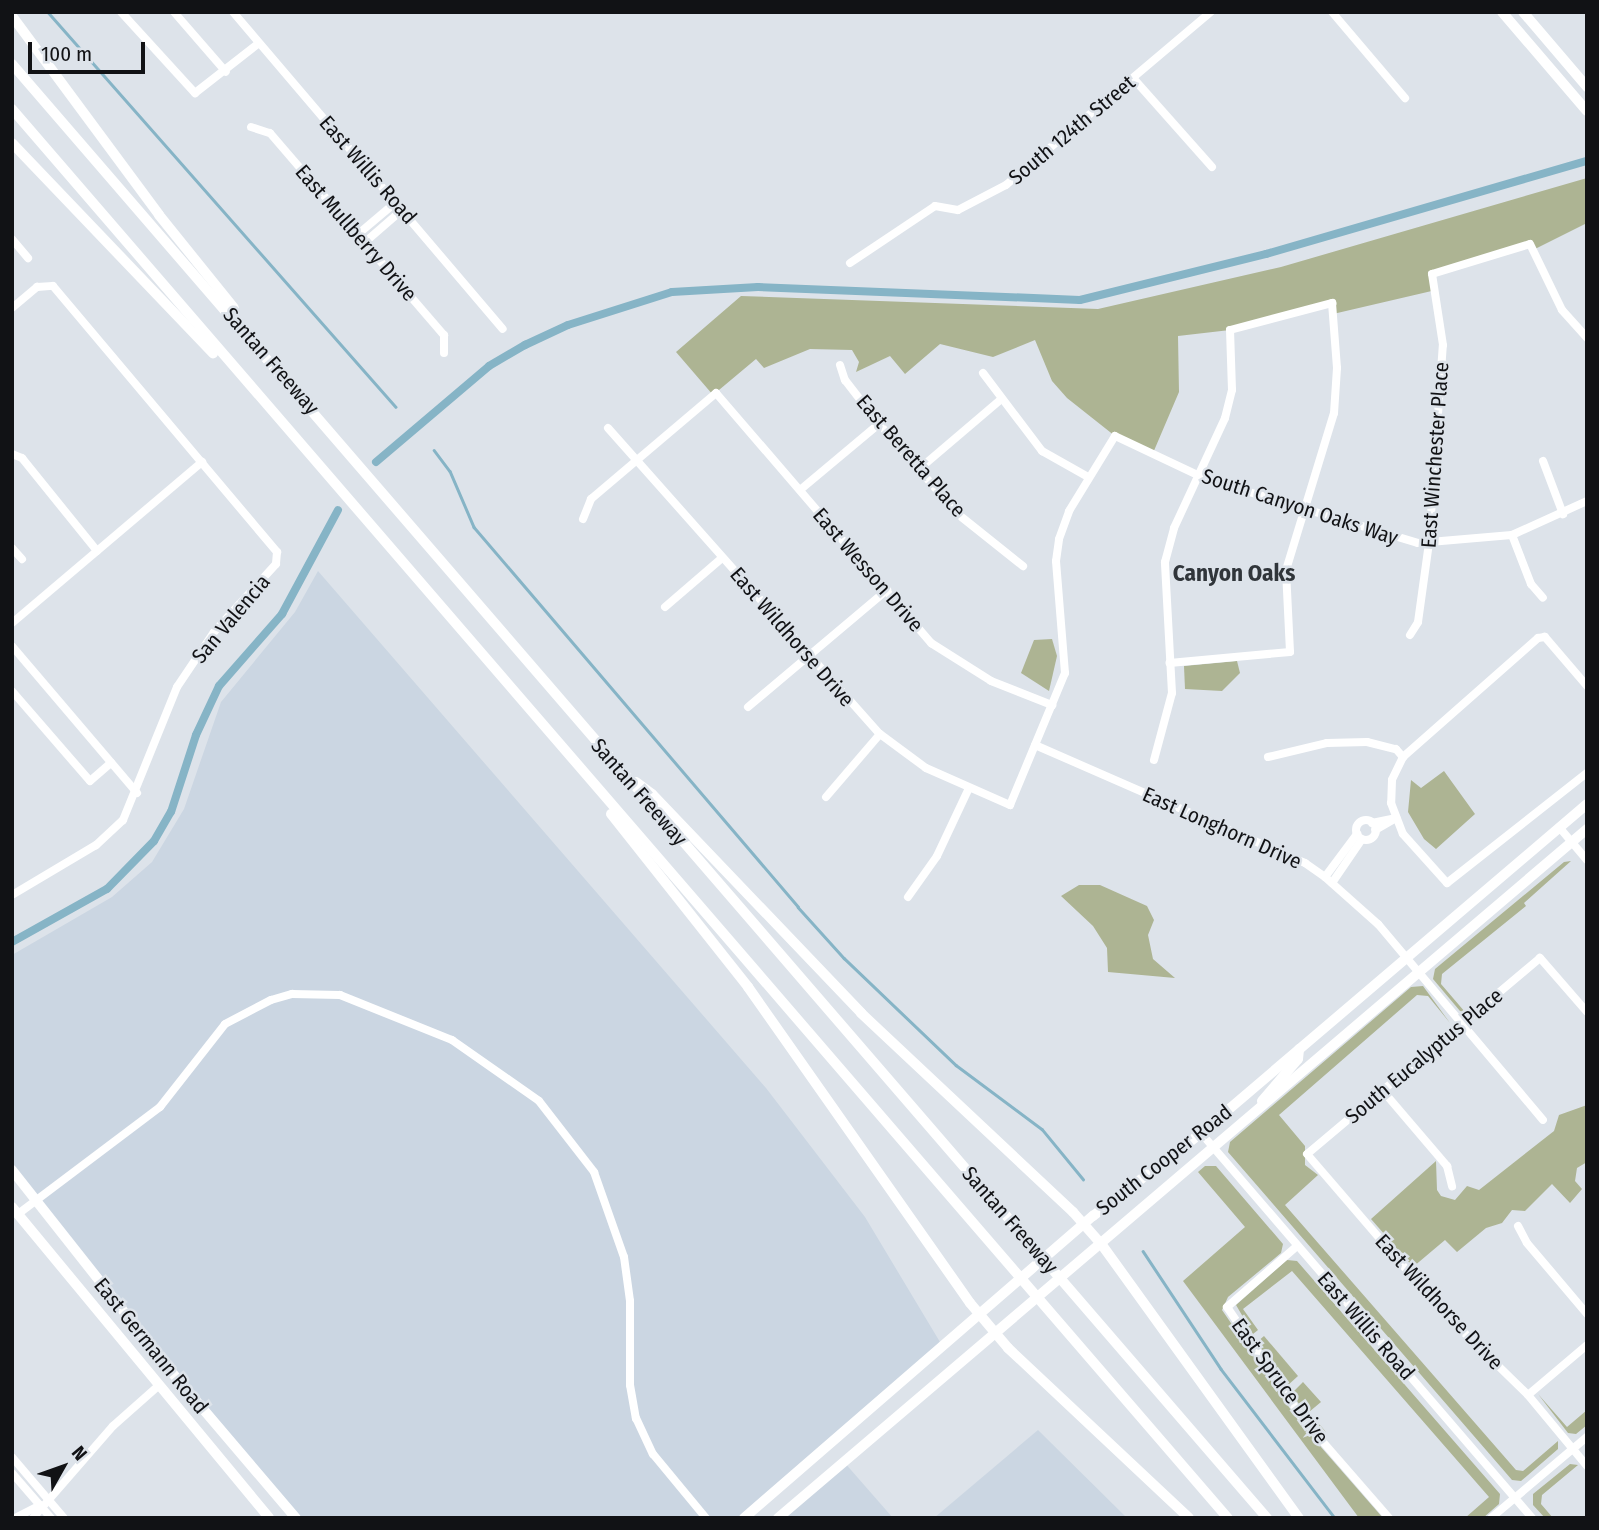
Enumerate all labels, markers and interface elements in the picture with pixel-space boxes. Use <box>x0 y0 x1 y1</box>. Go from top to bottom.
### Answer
scale bar <box>32 28 149 72</box>
text: 100 m <box>41 41 92 67</box>
street label: South 124th Street <box>1004 70 1140 190</box>
street label: East Willis Road <box>314 111 422 229</box>
street label: East Mullberry Drive <box>290 160 422 306</box>
street label: Santan Freeway <box>218 302 324 420</box>
street label: East Winchester Place <box>1416 361 1454 549</box>
street label: East Beretta Place <box>851 390 971 522</box>
street label: South Canyon Oaks Way <box>1199 463 1401 551</box>
street label: East Wesson Drive <box>807 503 929 637</box>
district label: Canyon Oaks <box>1173 559 1295 587</box>
street label: East Wildhorse Drive <box>725 562 859 712</box>
street label: San Valencia <box>187 570 275 668</box>
street label: Santan Freeway <box>586 733 692 851</box>
street label: East Longhorn Drive <box>1139 782 1305 874</box>
street label: South Eucalyptus Place <box>1340 983 1508 1129</box>
street label: South Cooper Road <box>1091 1099 1237 1221</box>
street label: Santan Freeway <box>957 1161 1063 1279</box>
street label: East Wildhorse Drive <box>1370 1229 1508 1375</box>
street label: East Willis Road <box>1312 1267 1420 1385</box>
street label: East Germann Road <box>89 1273 213 1419</box>
street label: East Spruce Drive <box>1226 1313 1334 1449</box>
north arrow <box>28 1432 98 1502</box>
text: N <box>67 1441 92 1465</box>

